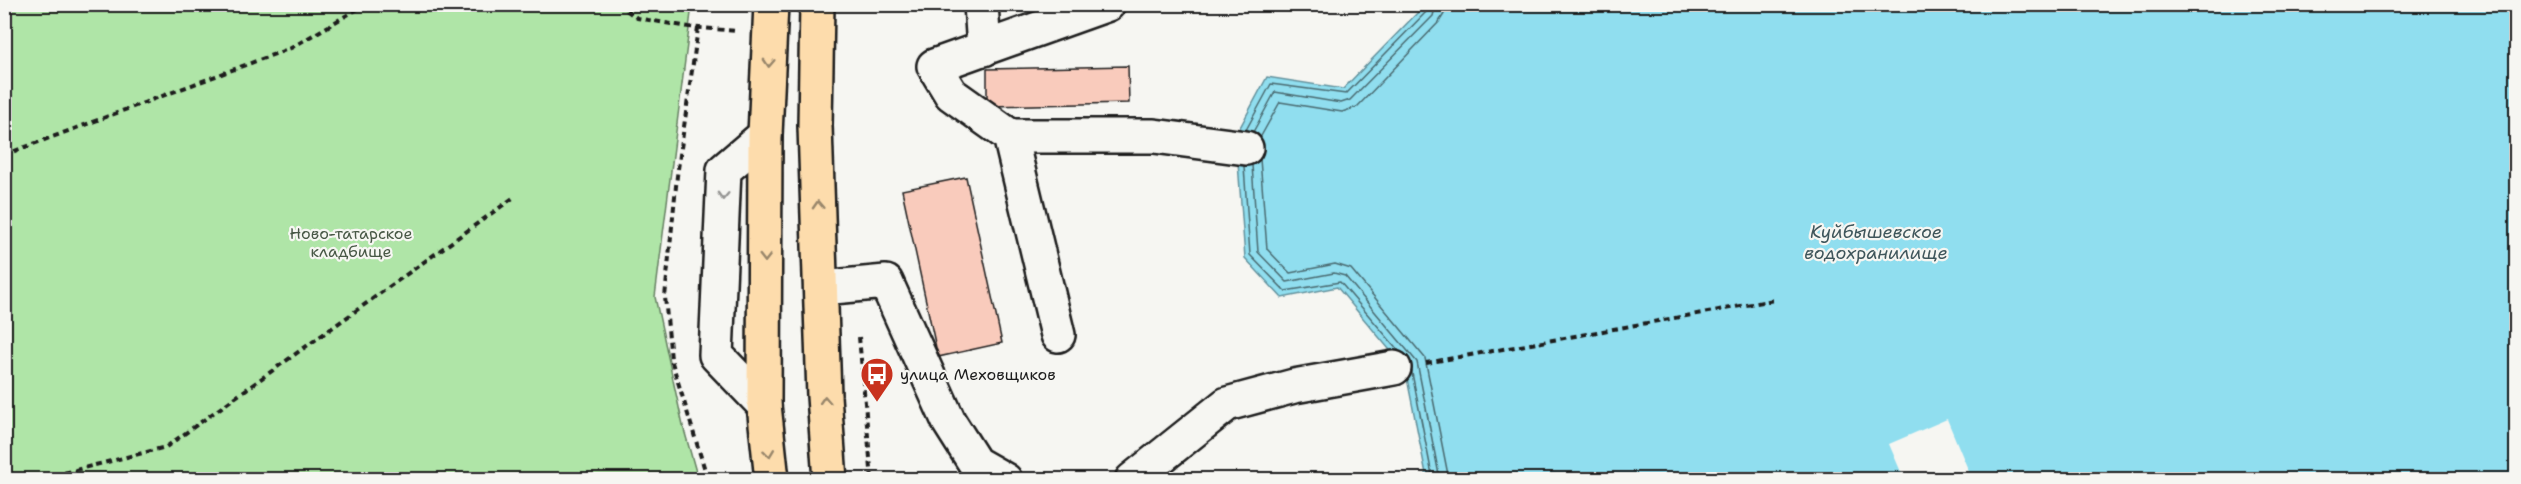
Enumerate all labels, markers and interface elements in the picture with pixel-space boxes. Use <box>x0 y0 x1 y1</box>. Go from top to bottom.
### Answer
one-way arrow <box>762 58 775 67</box>
one-way arrow <box>717 191 730 200</box>
one-way arrow <box>812 201 825 210</box>
water label: Куйбышевское водохранилище <box>1804 220 1948 265</box>
park label: Ново-татарское кладбище <box>289 223 413 262</box>
one-way arrow <box>758 253 771 262</box>
bus stop icon: улица Меховщиков <box>859 356 895 403</box>
place label: улица Меховщиков <box>900 364 1056 385</box>
one-way arrow <box>819 396 832 405</box>
one-way arrow <box>762 448 775 457</box>

